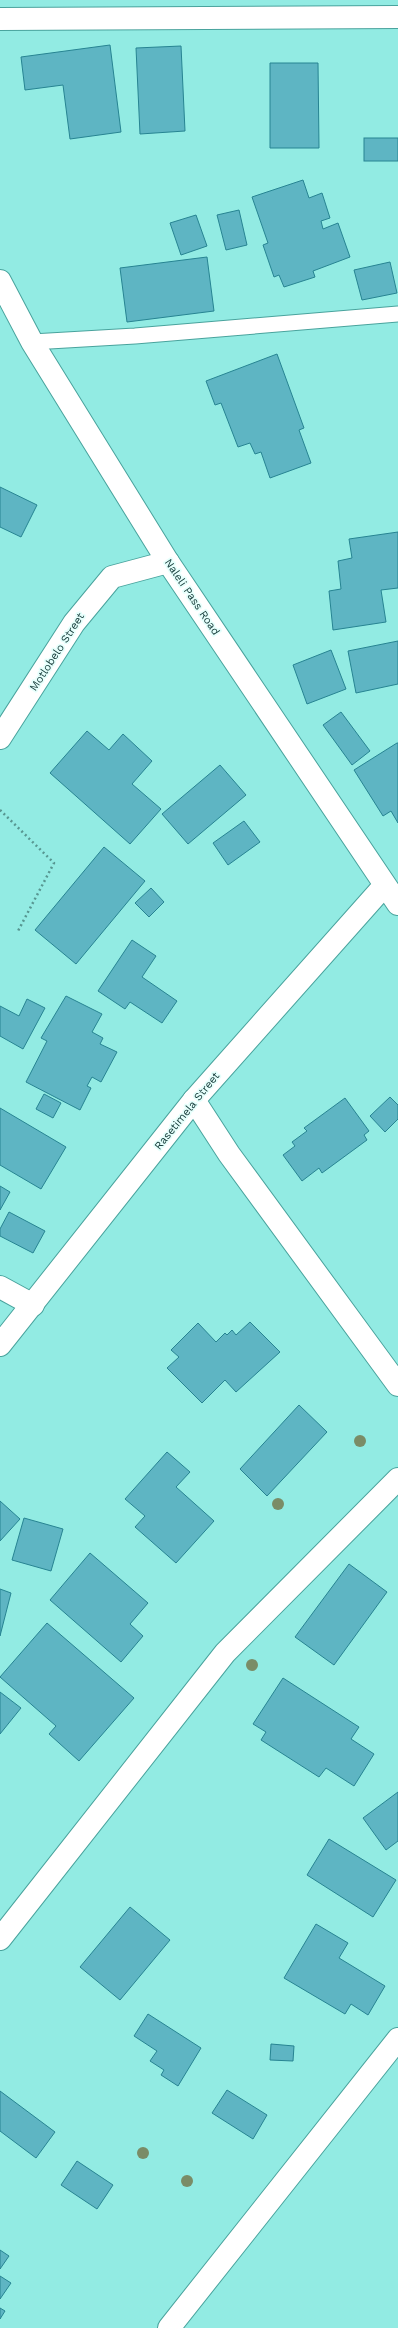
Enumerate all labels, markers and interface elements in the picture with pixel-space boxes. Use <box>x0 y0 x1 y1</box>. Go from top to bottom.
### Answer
street label: Naleli Pass Road <box>162 556 222 638</box>
street label: Motlobelo Street <box>27 610 87 693</box>
street label: Rasetimela Street <box>152 1069 223 1152</box>

